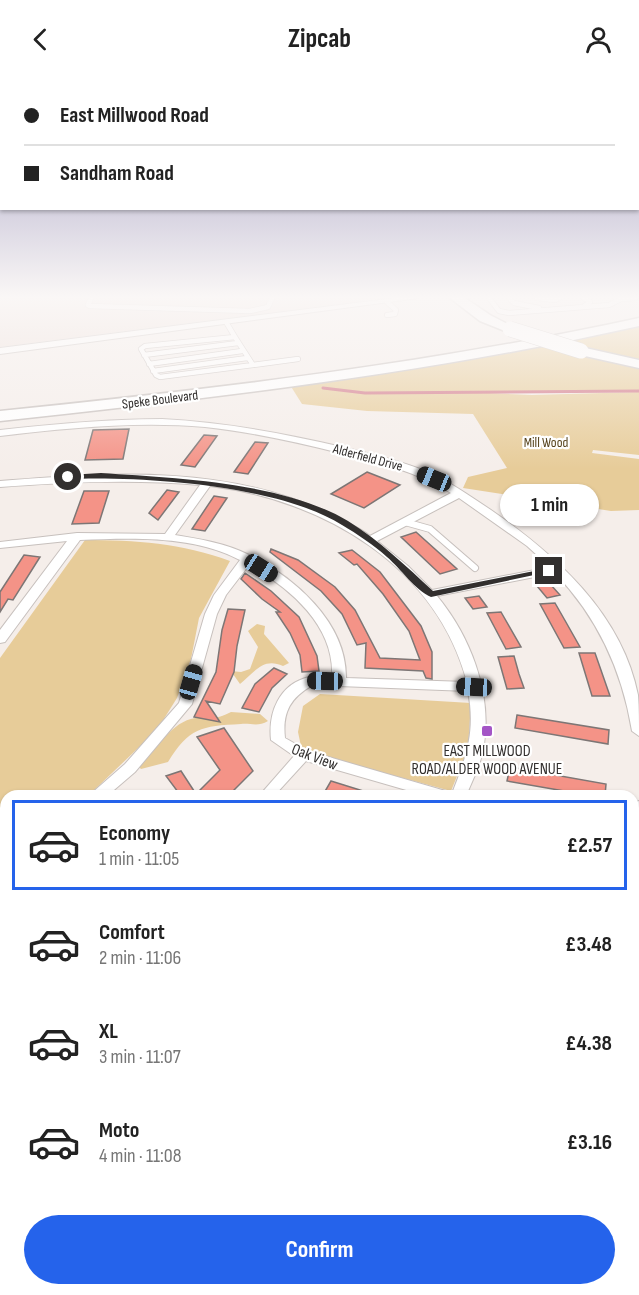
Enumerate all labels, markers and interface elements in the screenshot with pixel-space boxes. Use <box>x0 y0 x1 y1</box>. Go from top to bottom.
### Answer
icon: back <box>24 23 57 56</box>
text: Zipcab <box>288 23 351 55</box>
icon: person <box>582 23 615 56</box>
text: East Millwood Road <box>60 102 209 129</box>
text: Sandham Road <box>60 160 174 187</box>
street label: Speke Boulevard <box>121 386 199 413</box>
park label: Mill Wood <box>524 434 568 451</box>
street label: Alderfield Drive <box>330 440 405 475</box>
route start <box>54 463 81 490</box>
car <box>414 464 454 494</box>
callout: 1 min <box>500 484 598 526</box>
text: 1 min <box>531 493 568 517</box>
car <box>241 551 281 585</box>
route end <box>535 557 562 584</box>
car <box>177 662 205 702</box>
car <box>307 672 343 690</box>
car <box>456 677 492 697</box>
marker: EAST MILLWOOD ROAD/ALDER WOOD AVENUE <box>480 724 494 738</box>
street label: Oak View <box>289 740 340 775</box>
place label: EAST MILLWOOD ROAD/ALDER WOOD AVENUE <box>412 742 562 779</box>
icon: car <box>27 818 81 872</box>
text: Economy <box>99 820 170 847</box>
text: £2.57 <box>567 832 612 859</box>
text: 1 min · 11:05 <box>99 847 179 871</box>
icon: car <box>27 917 81 971</box>
text: Comfort <box>99 919 165 946</box>
text: £3.48 <box>565 931 612 958</box>
text: 2 min · 11:06 <box>99 946 181 970</box>
icon: car <box>27 1016 81 1070</box>
text: XL <box>99 1018 118 1045</box>
text: £4.38 <box>565 1030 612 1057</box>
text: 3 min · 11:07 <box>99 1045 181 1069</box>
icon: car <box>27 1115 81 1169</box>
text: Moto <box>99 1117 139 1144</box>
text: £3.16 <box>567 1129 612 1156</box>
text: 4 min · 11:08 <box>99 1144 181 1168</box>
button: Confirm <box>24 1215 615 1284</box>

